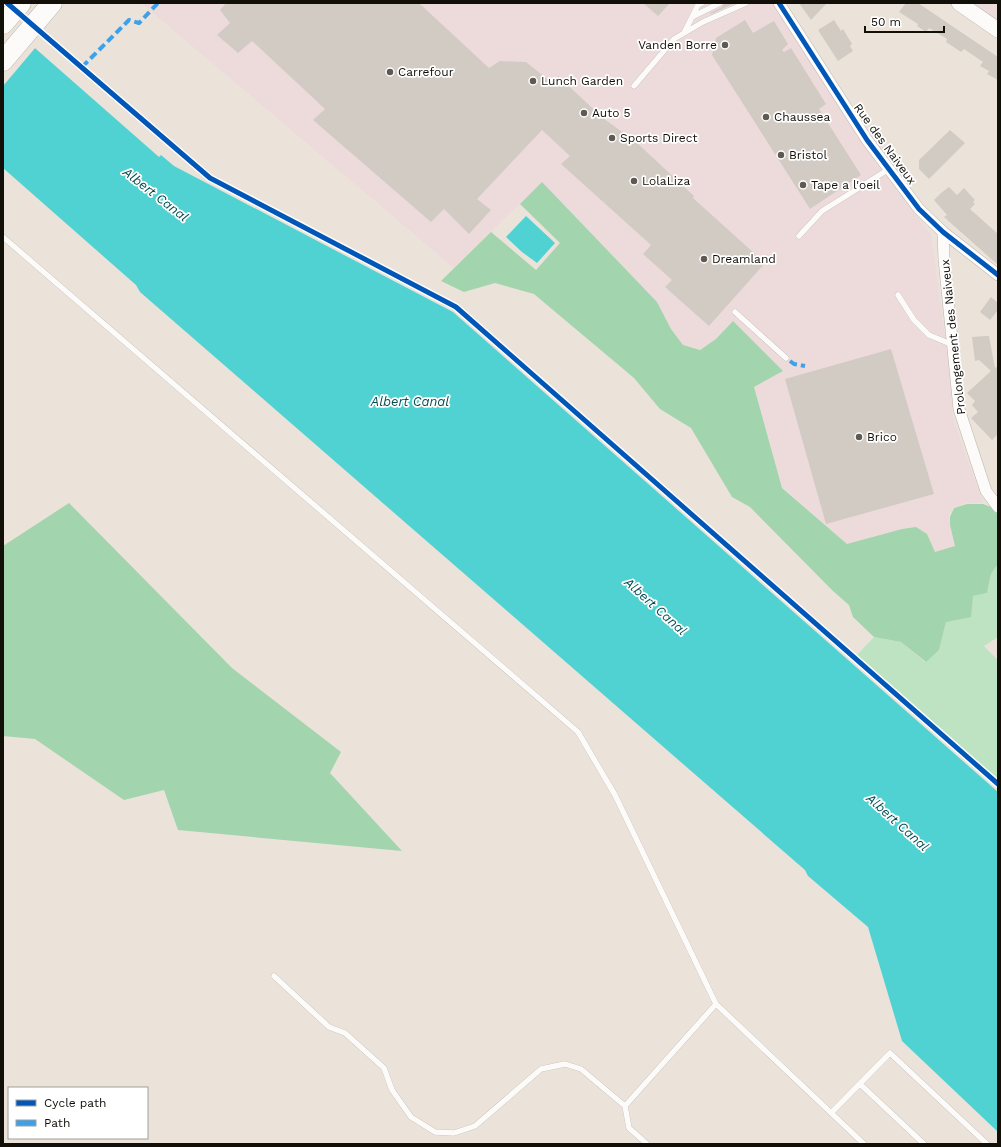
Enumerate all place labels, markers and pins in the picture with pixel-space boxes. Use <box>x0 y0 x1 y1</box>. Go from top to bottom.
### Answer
place label: Vanden Borre <box>638 38 717 52</box>
marker: Vanden Borre <box>720 40 730 50</box>
place label: Carrefour <box>398 65 454 79</box>
marker: Carrefour <box>385 67 395 77</box>
place label: Lunch Garden <box>541 74 623 88</box>
marker: Lunch Garden <box>528 76 538 86</box>
place label: Auto 5 <box>592 106 631 120</box>
marker: Auto 5 <box>579 108 589 118</box>
place label: Chaussea <box>774 110 830 124</box>
marker: Chaussea <box>761 112 771 122</box>
place label: Sports Direct <box>620 131 698 145</box>
marker: Sports Direct <box>607 133 617 143</box>
place label: Bristol <box>789 148 827 162</box>
marker: Bristol <box>776 150 786 160</box>
place label: LolaLiza <box>642 174 690 188</box>
marker: LolaLiza <box>629 176 639 186</box>
place label: Tape a l'oeil <box>811 178 880 192</box>
marker: Tape a l'oeil <box>798 180 808 190</box>
place label: Dreamland <box>712 252 776 266</box>
marker: Dreamland <box>699 254 709 264</box>
place label: Brico <box>867 430 897 444</box>
marker: Brico <box>854 432 864 442</box>

